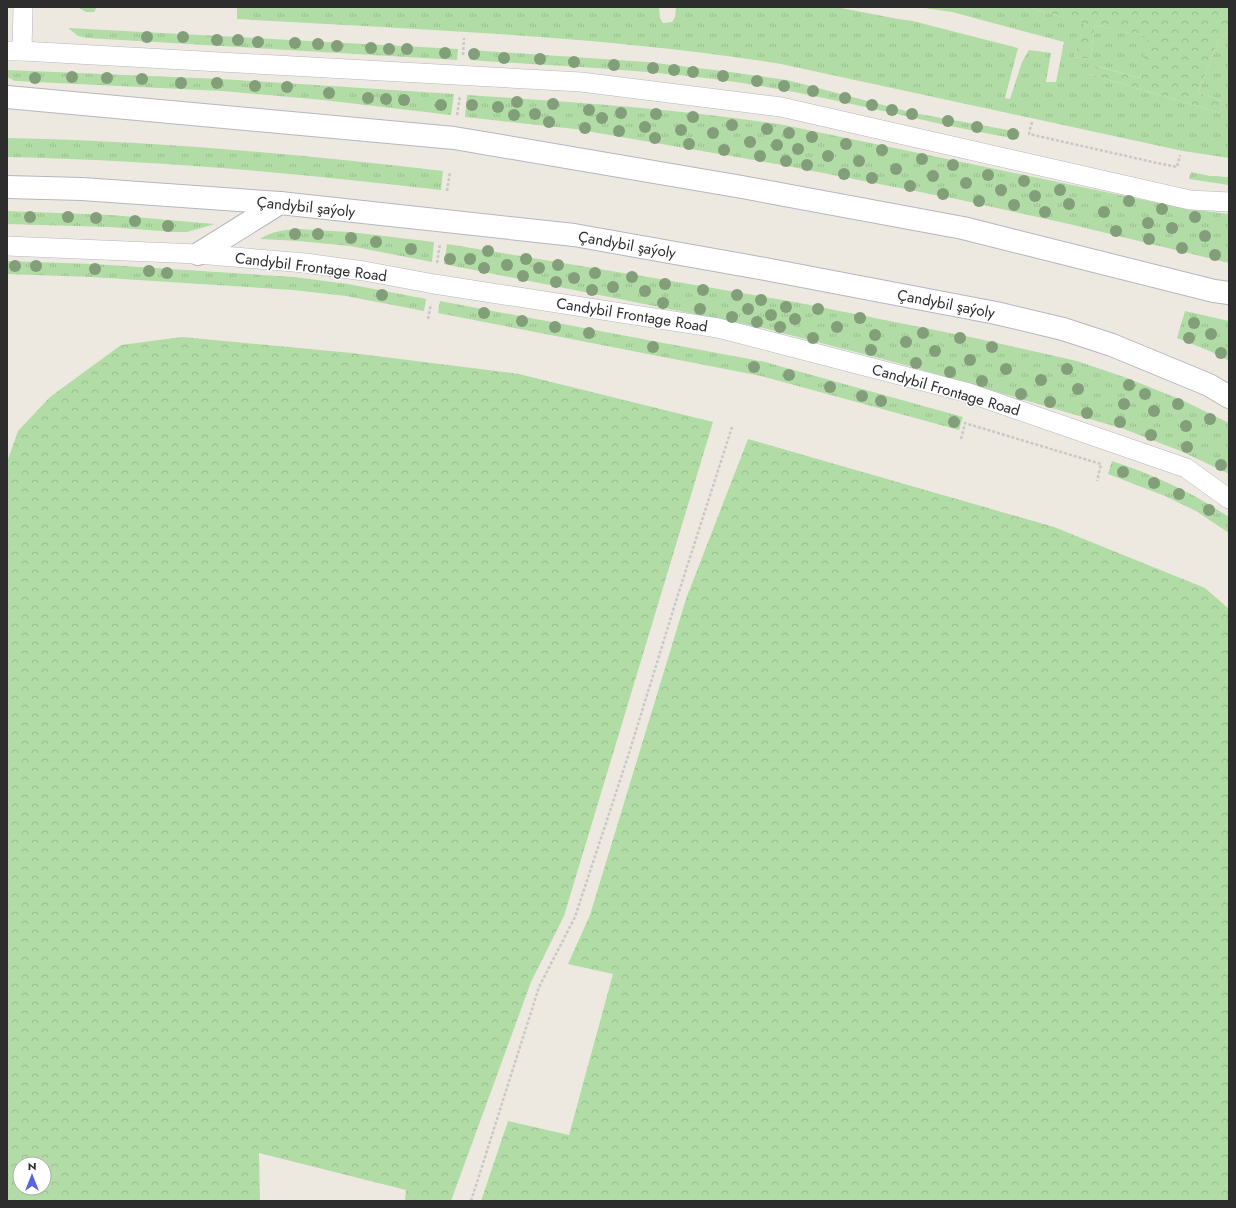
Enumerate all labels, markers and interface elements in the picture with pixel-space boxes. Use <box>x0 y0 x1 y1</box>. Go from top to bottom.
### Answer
street label: Çandybil şaýoly <box>256 191 357 223</box>
street label: Çandybil şaýoly <box>576 226 678 264</box>
street label: Candybil Frontage Road <box>234 247 388 287</box>
street label: Çandybil şaýoly <box>895 284 997 324</box>
street label: Candybil Frontage Road <box>555 292 709 338</box>
street label: Candybil Frontage Road <box>869 358 1023 422</box>
north arrow <box>12 1156 52 1196</box>
text: N <box>28 1158 36 1174</box>

